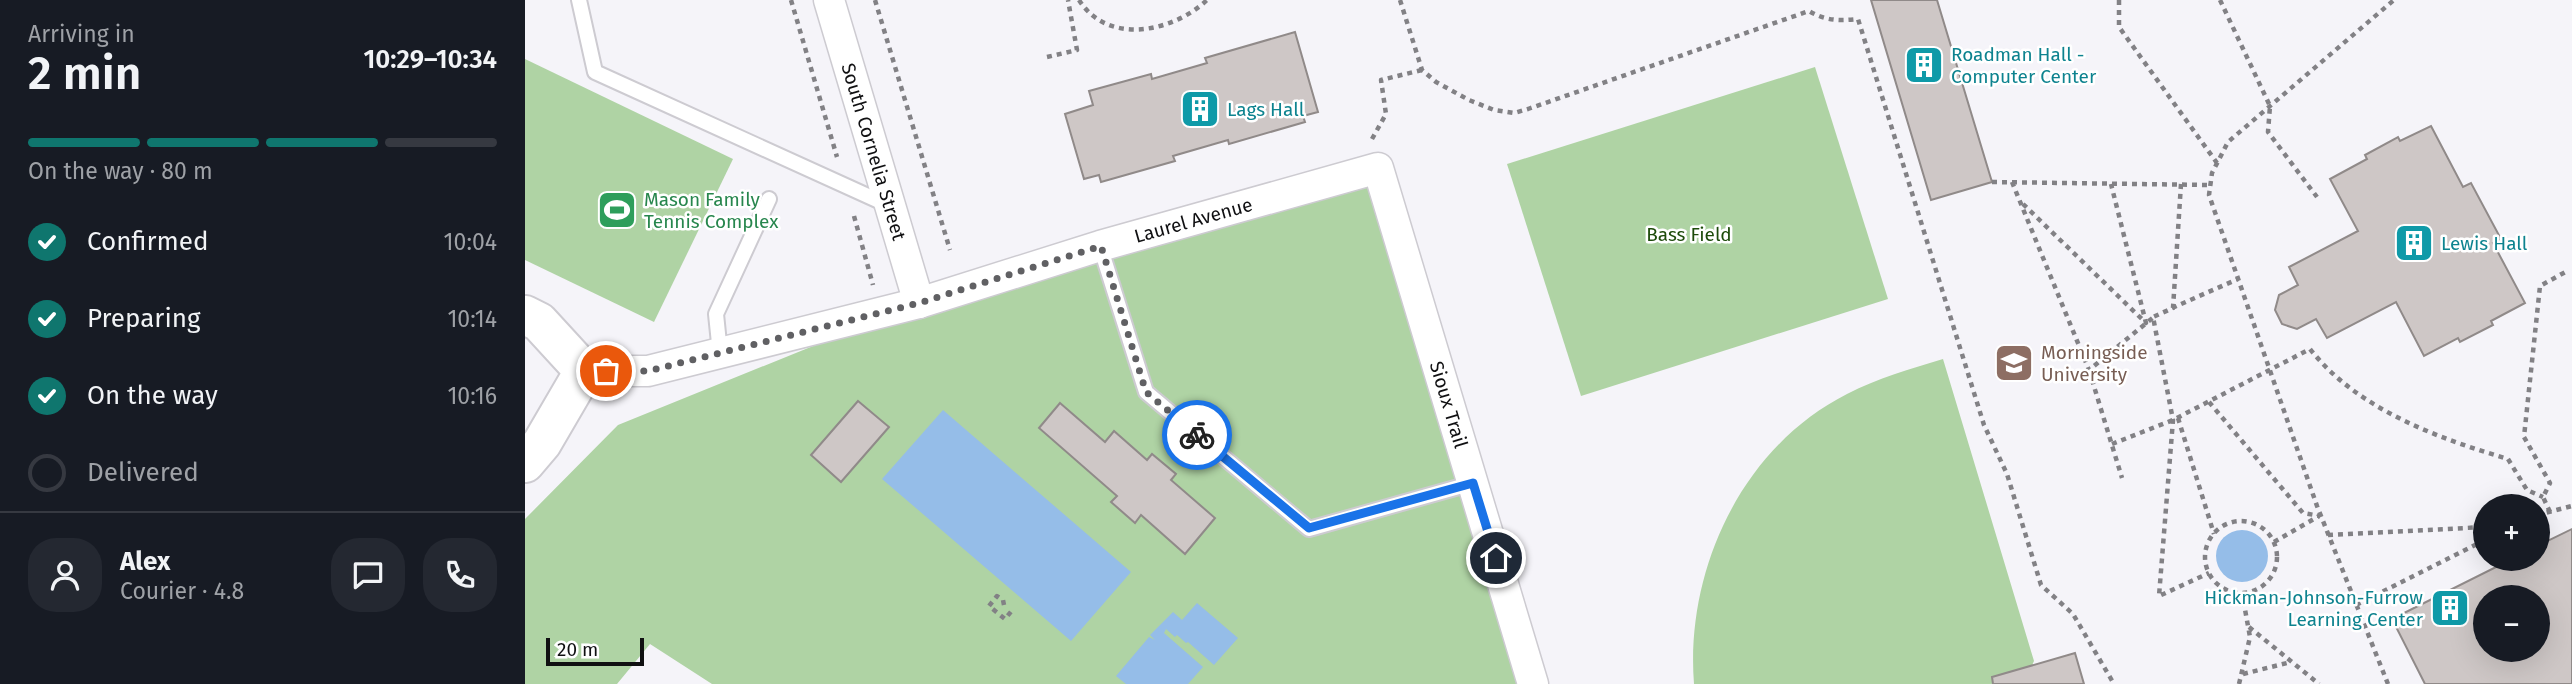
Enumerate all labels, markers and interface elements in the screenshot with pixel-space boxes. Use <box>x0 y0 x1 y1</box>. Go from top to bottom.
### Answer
text: Arriving in <box>28 20 135 48</box>
place label: Roadman Hall - Computer Center <box>1951 43 2097 88</box>
text: 10:29–10:34 <box>363 44 497 75</box>
building icon: Roadman Hall - Computer Center <box>1903 44 1945 86</box>
text: 2 min <box>28 46 141 101</box>
street label: South Cornelia Street <box>836 60 911 243</box>
building icon: Lags Hall <box>1179 88 1221 130</box>
place label: Lags Hall <box>1227 98 1305 121</box>
text: On the way · 80 m <box>28 157 213 185</box>
place label: Mason Family Tennis Complex <box>644 188 779 233</box>
sports icon: Mason Family Tennis Complex <box>596 189 638 231</box>
street label: Laurel Avenue <box>1132 193 1255 248</box>
building icon: Lewis Hall <box>2393 222 2435 264</box>
icon: check <box>28 223 66 261</box>
park label: Bass Field <box>1646 223 1732 246</box>
text: Confirmed <box>87 226 208 257</box>
text: 10:04 <box>444 228 497 256</box>
place label: Lewis Hall <box>2441 232 2528 255</box>
icon: check <box>28 300 66 338</box>
text: Preparing <box>87 303 200 334</box>
text: 10:14 <box>447 305 497 333</box>
pin <box>576 341 636 401</box>
place label: Morningside University <box>2041 341 2148 386</box>
school or university icon: Morningside University <box>1993 342 2035 384</box>
icon: bag <box>587 352 625 390</box>
street label: Sioux Trail <box>1425 359 1473 451</box>
icon: check <box>28 377 66 415</box>
text: On the way <box>87 380 218 411</box>
text: 10:16 <box>447 382 497 410</box>
courier <box>1162 400 1232 470</box>
icon: bike <box>1178 416 1216 454</box>
text: Delivered <box>87 457 199 488</box>
map controls <box>2473 494 2550 662</box>
button: + <box>2473 494 2550 571</box>
pin <box>1466 528 1526 588</box>
button: person <box>28 538 102 612</box>
button: chat <box>331 538 405 612</box>
button: phone <box>423 538 497 612</box>
icon: home <box>1477 539 1515 577</box>
text: Alex <box>120 546 170 577</box>
text: Courier · 4.8 <box>120 577 244 605</box>
button: − <box>2473 585 2550 662</box>
place label: Hickman-Johnson-Furrow Learning Center <box>2204 586 2424 631</box>
building icon: Hickman-Johnson-Furrow Learning Center <box>2429 587 2471 629</box>
scale bar <box>546 635 644 667</box>
text: 20 m <box>557 638 598 661</box>

